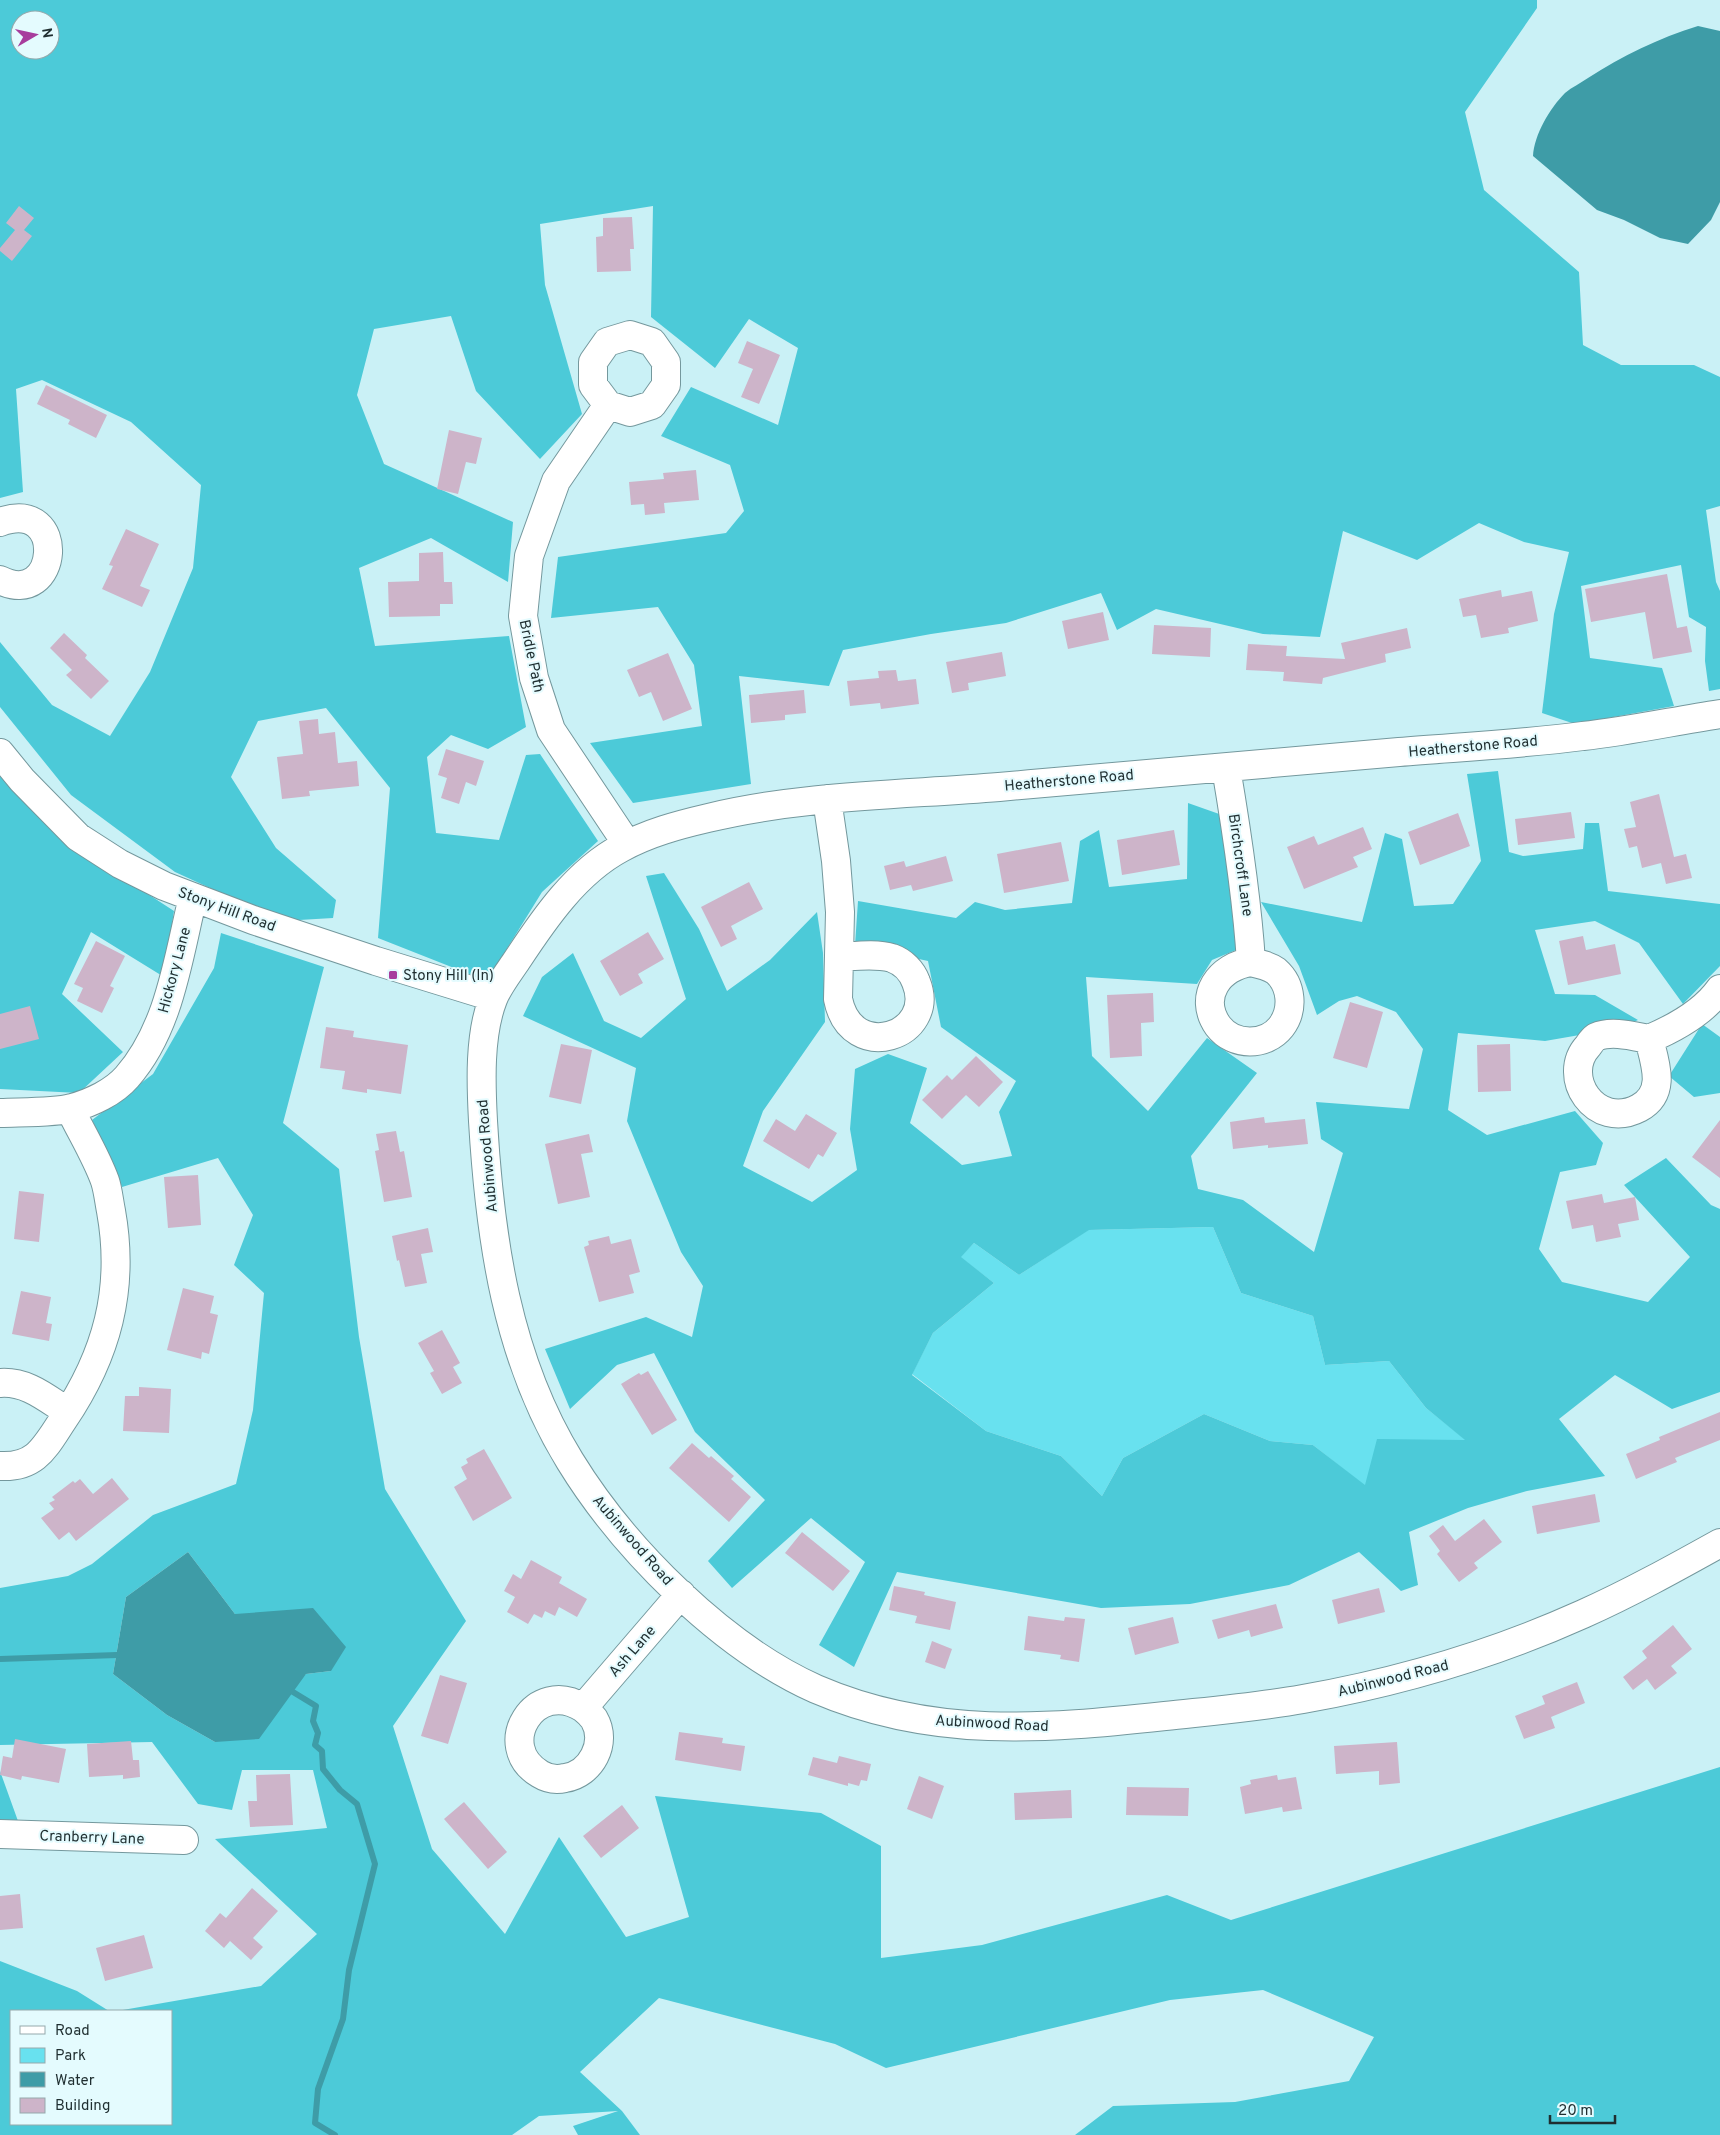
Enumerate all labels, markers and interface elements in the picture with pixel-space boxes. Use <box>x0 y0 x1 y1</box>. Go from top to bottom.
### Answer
north arrow <box>10 10 60 60</box>
text: N <box>37 27 56 40</box>
street label: Bridle Path <box>514 618 548 694</box>
street label: Heatherstone Road <box>1408 732 1539 763</box>
street label: Heatherstone Road <box>1004 766 1135 797</box>
street label: Birchcroff Lane <box>1223 813 1256 918</box>
street label: Stony Hill Road <box>175 884 278 937</box>
street label: Hickory Lane <box>155 925 196 1015</box>
place label: Stony Hill (In) <box>403 967 494 986</box>
marker: Stony Hill (In) <box>387 969 399 981</box>
street label: Aubinwood Road <box>474 1098 503 1213</box>
street label: Aubinwood Road <box>587 1492 676 1590</box>
street label: Ash Lane <box>606 1622 661 1682</box>
street label: Aubinwood Road <box>1336 1656 1451 1702</box>
street label: Aubinwood Road <box>935 1712 1049 1737</box>
street label: Cranberry Lane <box>39 1827 145 1850</box>
legend <box>10 2010 172 2125</box>
text: Road <box>55 2022 90 2041</box>
text: Park <box>55 2047 86 2066</box>
text: Water <box>55 2072 95 2091</box>
scale bar <box>1550 2092 1615 2124</box>
text: Building <box>55 2097 110 2116</box>
text: 20 m <box>1558 2102 1593 2121</box>

